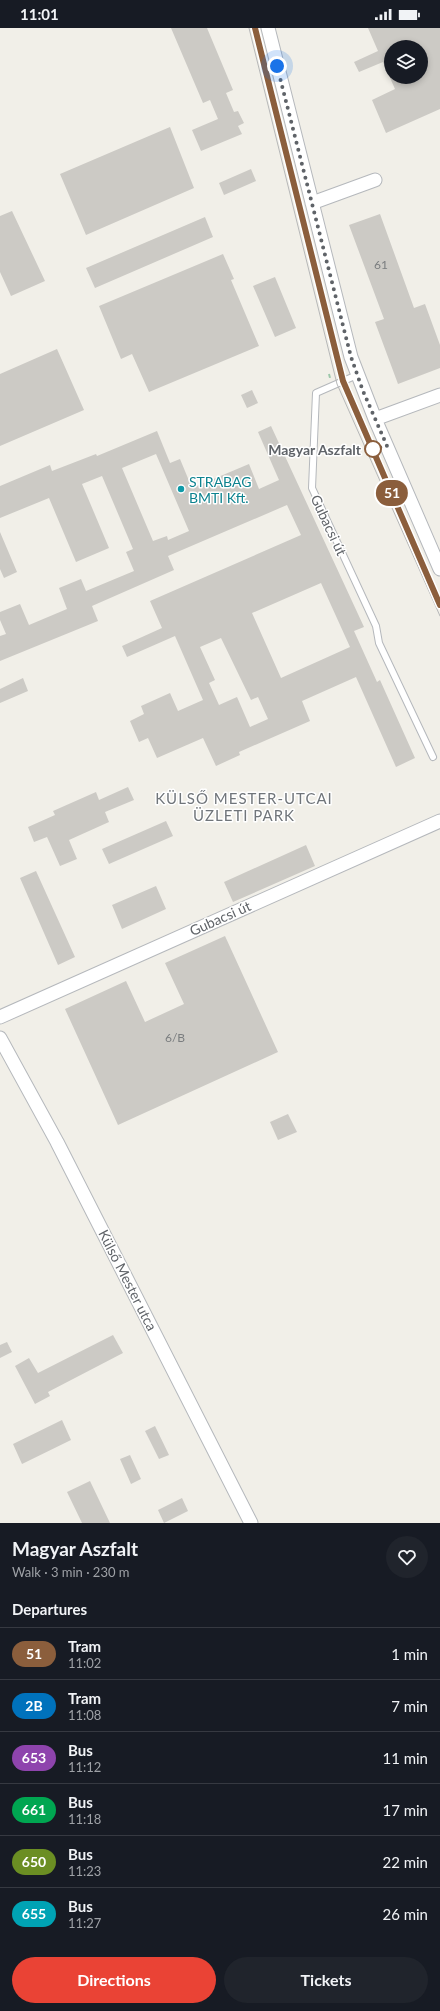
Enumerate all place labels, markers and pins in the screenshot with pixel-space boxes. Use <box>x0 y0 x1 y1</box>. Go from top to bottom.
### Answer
marker: Magyar Aszfalt <box>364 440 382 458</box>
place label: Magyar Aszfalt <box>268 441 362 458</box>
place label: STRABAG BMTI Kft. <box>189 473 251 506</box>
marker: STRABAG BMTI Kft. <box>176 484 186 494</box>

